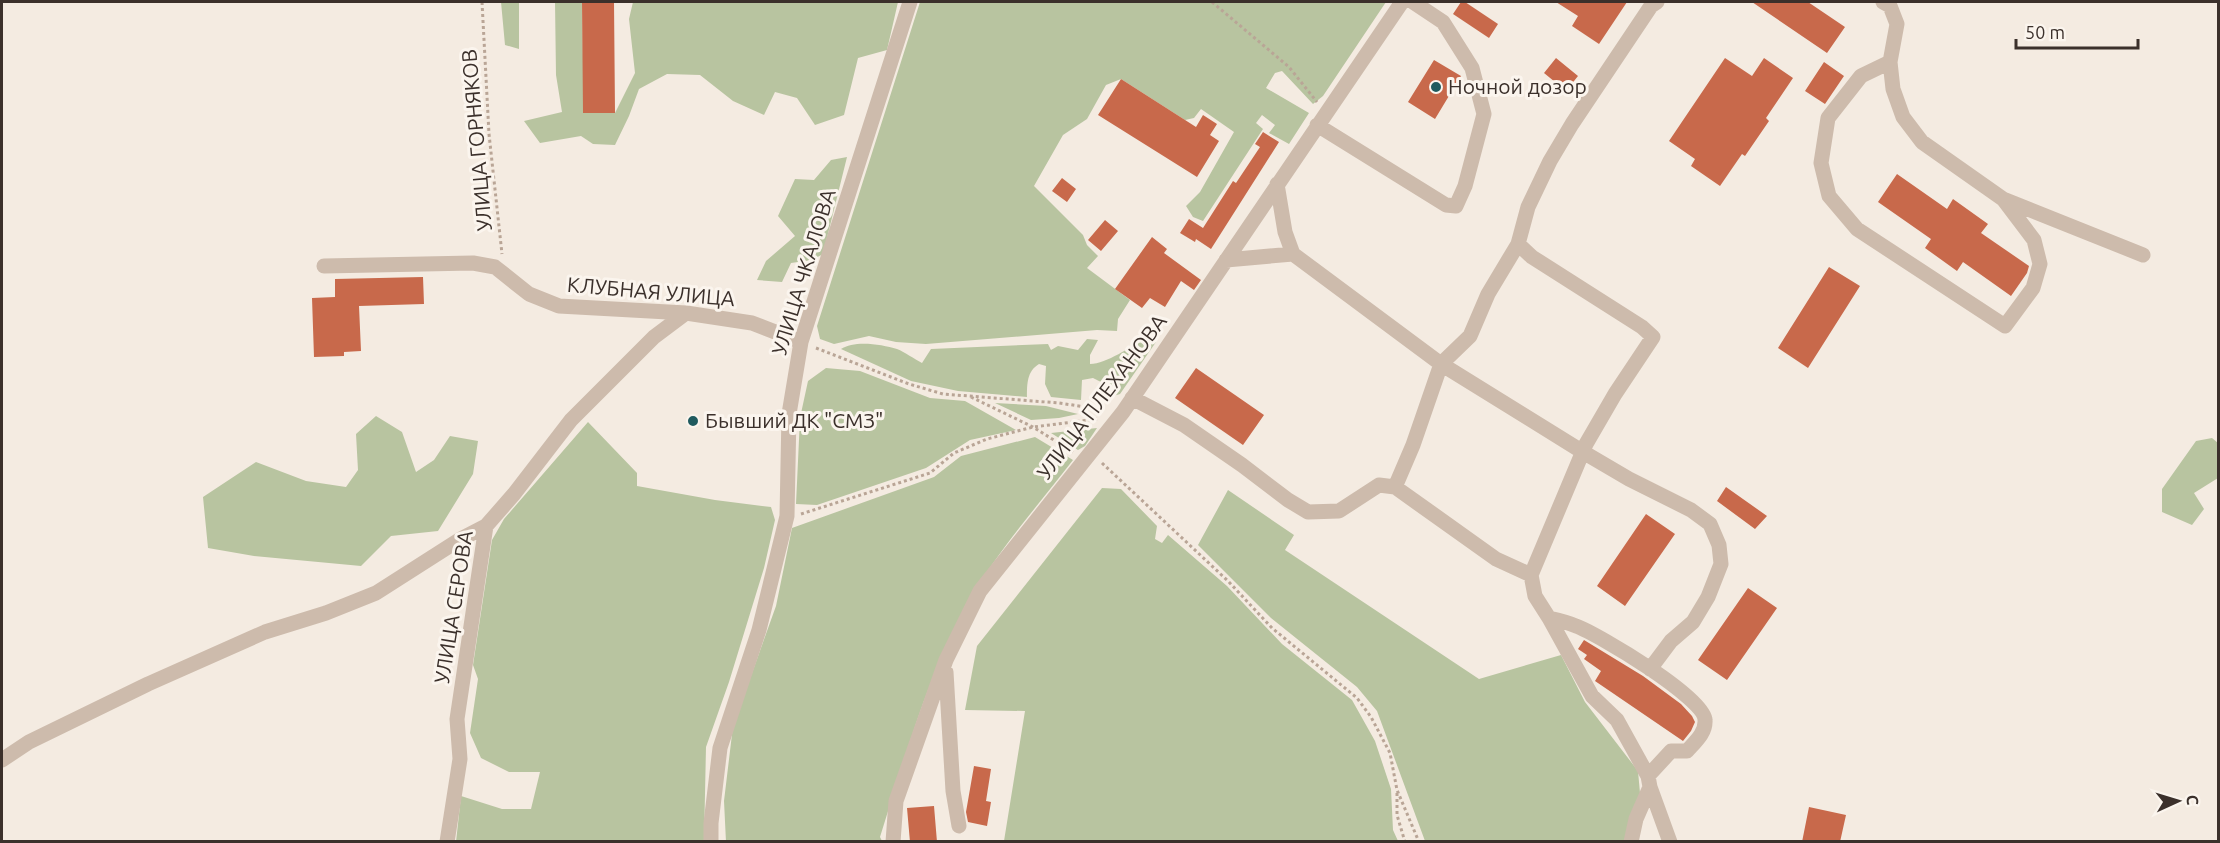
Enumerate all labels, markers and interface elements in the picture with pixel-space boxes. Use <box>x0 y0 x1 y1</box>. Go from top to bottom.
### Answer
scale bar <box>2016 12 2138 50</box>
text: 50 m <box>2025 22 2065 42</box>
street label: УЛИЦА ГОРНЯКОВ <box>456 48 496 232</box>
place label: Ночной дозор <box>1448 74 1587 98</box>
marker: Ночной дозор <box>1429 80 1443 94</box>
street label: УЛИЦА ЧКАЛОВА <box>766 185 840 358</box>
street label: КЛУБНАЯ УЛИЦА <box>566 272 736 310</box>
street label: УЛИЦА ПЛЕХАНОВА <box>1031 309 1171 483</box>
place label: Бывший ДК "СМЗ" <box>705 408 883 432</box>
marker: Бывший ДК "СМЗ" <box>686 414 700 428</box>
street label: УЛИЦА СЕРОВА <box>429 528 477 685</box>
north arrow <box>2148 771 2208 831</box>
text: С <box>2184 794 2202 806</box>

